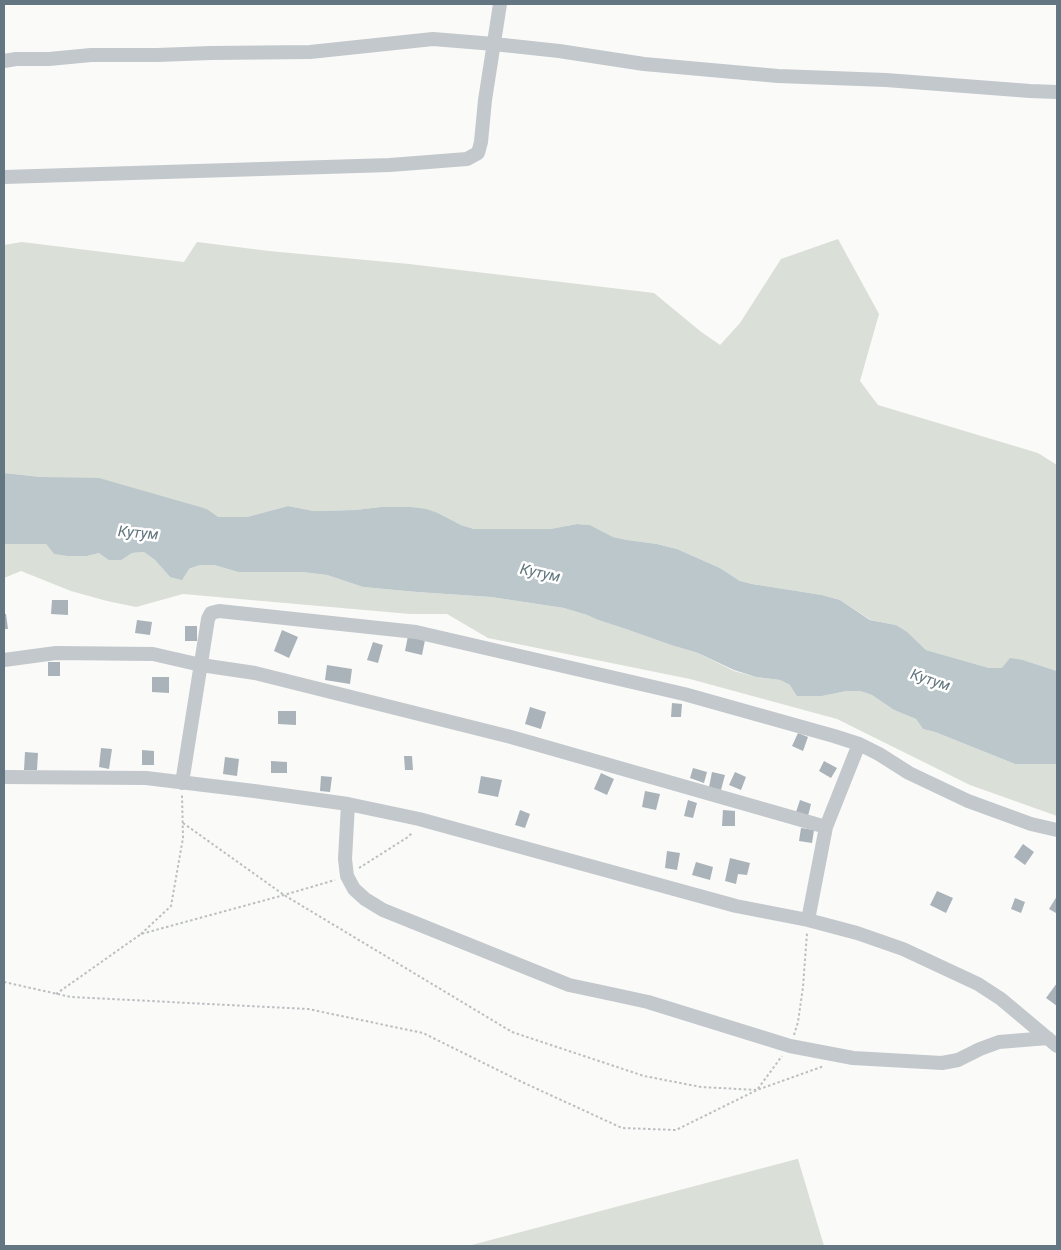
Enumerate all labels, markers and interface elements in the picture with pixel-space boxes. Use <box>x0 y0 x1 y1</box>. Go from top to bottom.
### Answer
water label: Кутум <box>117 523 159 545</box>
water label: Кутум <box>518 561 562 587</box>
water label: Кутум <box>908 666 952 696</box>

